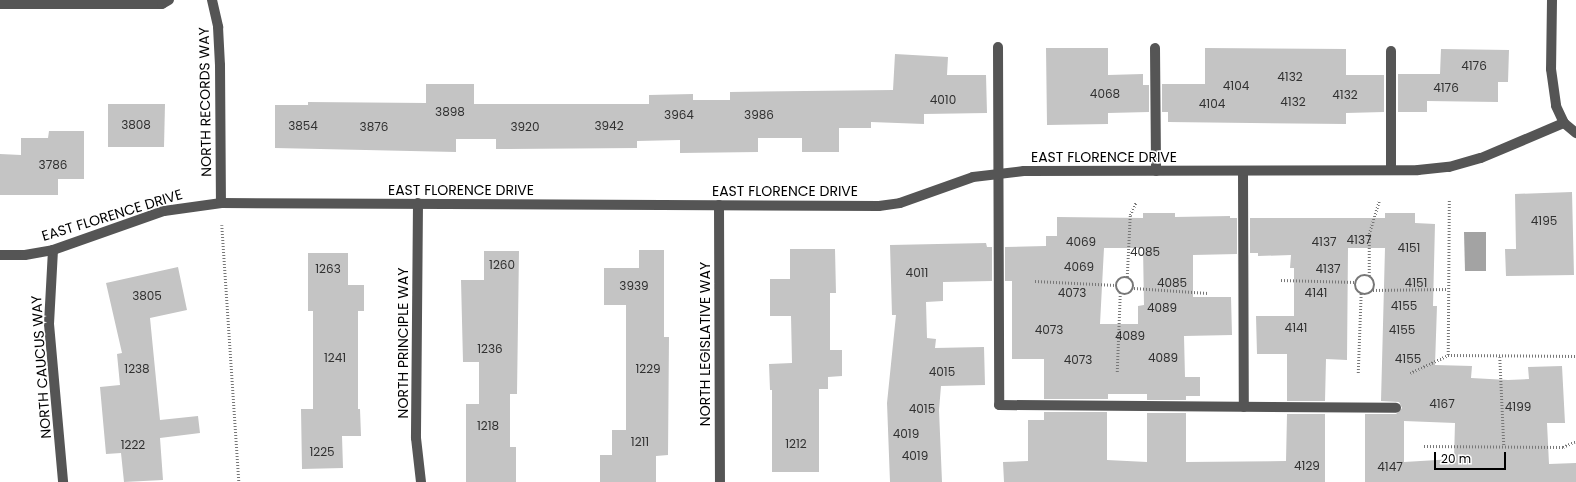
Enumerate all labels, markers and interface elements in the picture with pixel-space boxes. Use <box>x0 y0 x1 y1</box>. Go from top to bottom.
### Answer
street label: NORTH RECORDS WAY <box>195 27 215 177</box>
house number: 4176 <box>1461 59 1487 73</box>
house number: 4132 <box>1277 70 1303 84</box>
house number: 4104 <box>1223 79 1249 93</box>
house number: 4176 <box>1433 81 1459 95</box>
house number: 4068 <box>1090 87 1120 101</box>
house number: 4132 <box>1332 88 1358 102</box>
house number: 4010 <box>930 93 956 107</box>
house number: 4132 <box>1280 95 1306 109</box>
house number: 4104 <box>1199 97 1225 111</box>
house number: 3898 <box>435 105 465 119</box>
house number: 3964 <box>664 108 694 122</box>
house number: 3986 <box>744 108 774 122</box>
house number: 3808 <box>121 118 151 132</box>
house number: 3854 <box>288 119 318 133</box>
house number: 3942 <box>594 119 624 133</box>
house number: 3876 <box>360 120 388 134</box>
house number: 3920 <box>510 120 540 134</box>
street label: EAST FLORENCE DRIVE <box>1031 149 1177 165</box>
house number: 3786 <box>39 158 67 172</box>
street label: EAST FLORENCE DRIVE <box>388 182 534 198</box>
street label: EAST FLORENCE DRIVE <box>712 183 858 199</box>
street label: EAST FLORENCE DRIVE <box>40 186 184 244</box>
house number: 4195 <box>1531 214 1557 228</box>
house number: 4137 <box>1346 233 1372 247</box>
house number: 4069 <box>1066 235 1096 249</box>
house number: 4137 <box>1311 235 1337 249</box>
house number: 4151 <box>1398 241 1420 255</box>
house number: 4085 <box>1130 245 1160 259</box>
house number: 1260 <box>489 258 515 272</box>
house number: 4069 <box>1064 260 1094 274</box>
house number: 1263 <box>315 262 341 276</box>
street label: NORTH LEGISLATIVE WAY <box>697 262 713 426</box>
house number: 4137 <box>1315 262 1341 276</box>
house number: 4011 <box>906 266 928 280</box>
street label: NORTH PRINCIPLE WAY <box>395 268 411 418</box>
house number: 4085 <box>1157 276 1187 290</box>
house number: 4151 <box>1405 276 1427 290</box>
house number: 3939 <box>619 279 649 293</box>
house number: 4073 <box>1058 286 1086 300</box>
house number: 4141 <box>1305 286 1327 300</box>
house number: 3805 <box>132 289 162 303</box>
street label: NORTH CAUCUS WAY <box>28 295 54 439</box>
house number: 4155 <box>1391 299 1417 313</box>
house number: 4089 <box>1147 301 1177 315</box>
house number: 4141 <box>1285 321 1307 335</box>
house number: 4073 <box>1035 323 1063 337</box>
house number: 4155 <box>1389 323 1415 337</box>
house number: 4089 <box>1115 329 1145 343</box>
house number: 1236 <box>477 342 503 356</box>
house number: 1241 <box>324 351 346 365</box>
house number: 4089 <box>1148 351 1178 365</box>
house number: 4155 <box>1395 352 1421 366</box>
house number: 4073 <box>1064 353 1092 367</box>
house number: 1238 <box>124 362 150 376</box>
house number: 1229 <box>635 362 661 376</box>
house number: 4015 <box>929 365 955 379</box>
house number: 4167 <box>1429 397 1455 411</box>
house number: 4199 <box>1505 400 1531 414</box>
house number: 4015 <box>909 402 935 416</box>
house number: 1218 <box>477 419 499 433</box>
house number: 4019 <box>893 427 919 441</box>
house number: 1211 <box>631 435 649 449</box>
house number: 1212 <box>785 437 807 451</box>
house number: 1222 <box>121 438 145 452</box>
scale bar <box>1436 444 1508 470</box>
house number: 1225 <box>309 445 335 459</box>
house number: 4019 <box>902 449 928 463</box>
text: 20 m <box>1441 450 1471 467</box>
house number: 4129 <box>1294 459 1320 473</box>
house number: 4147 <box>1377 460 1403 474</box>

